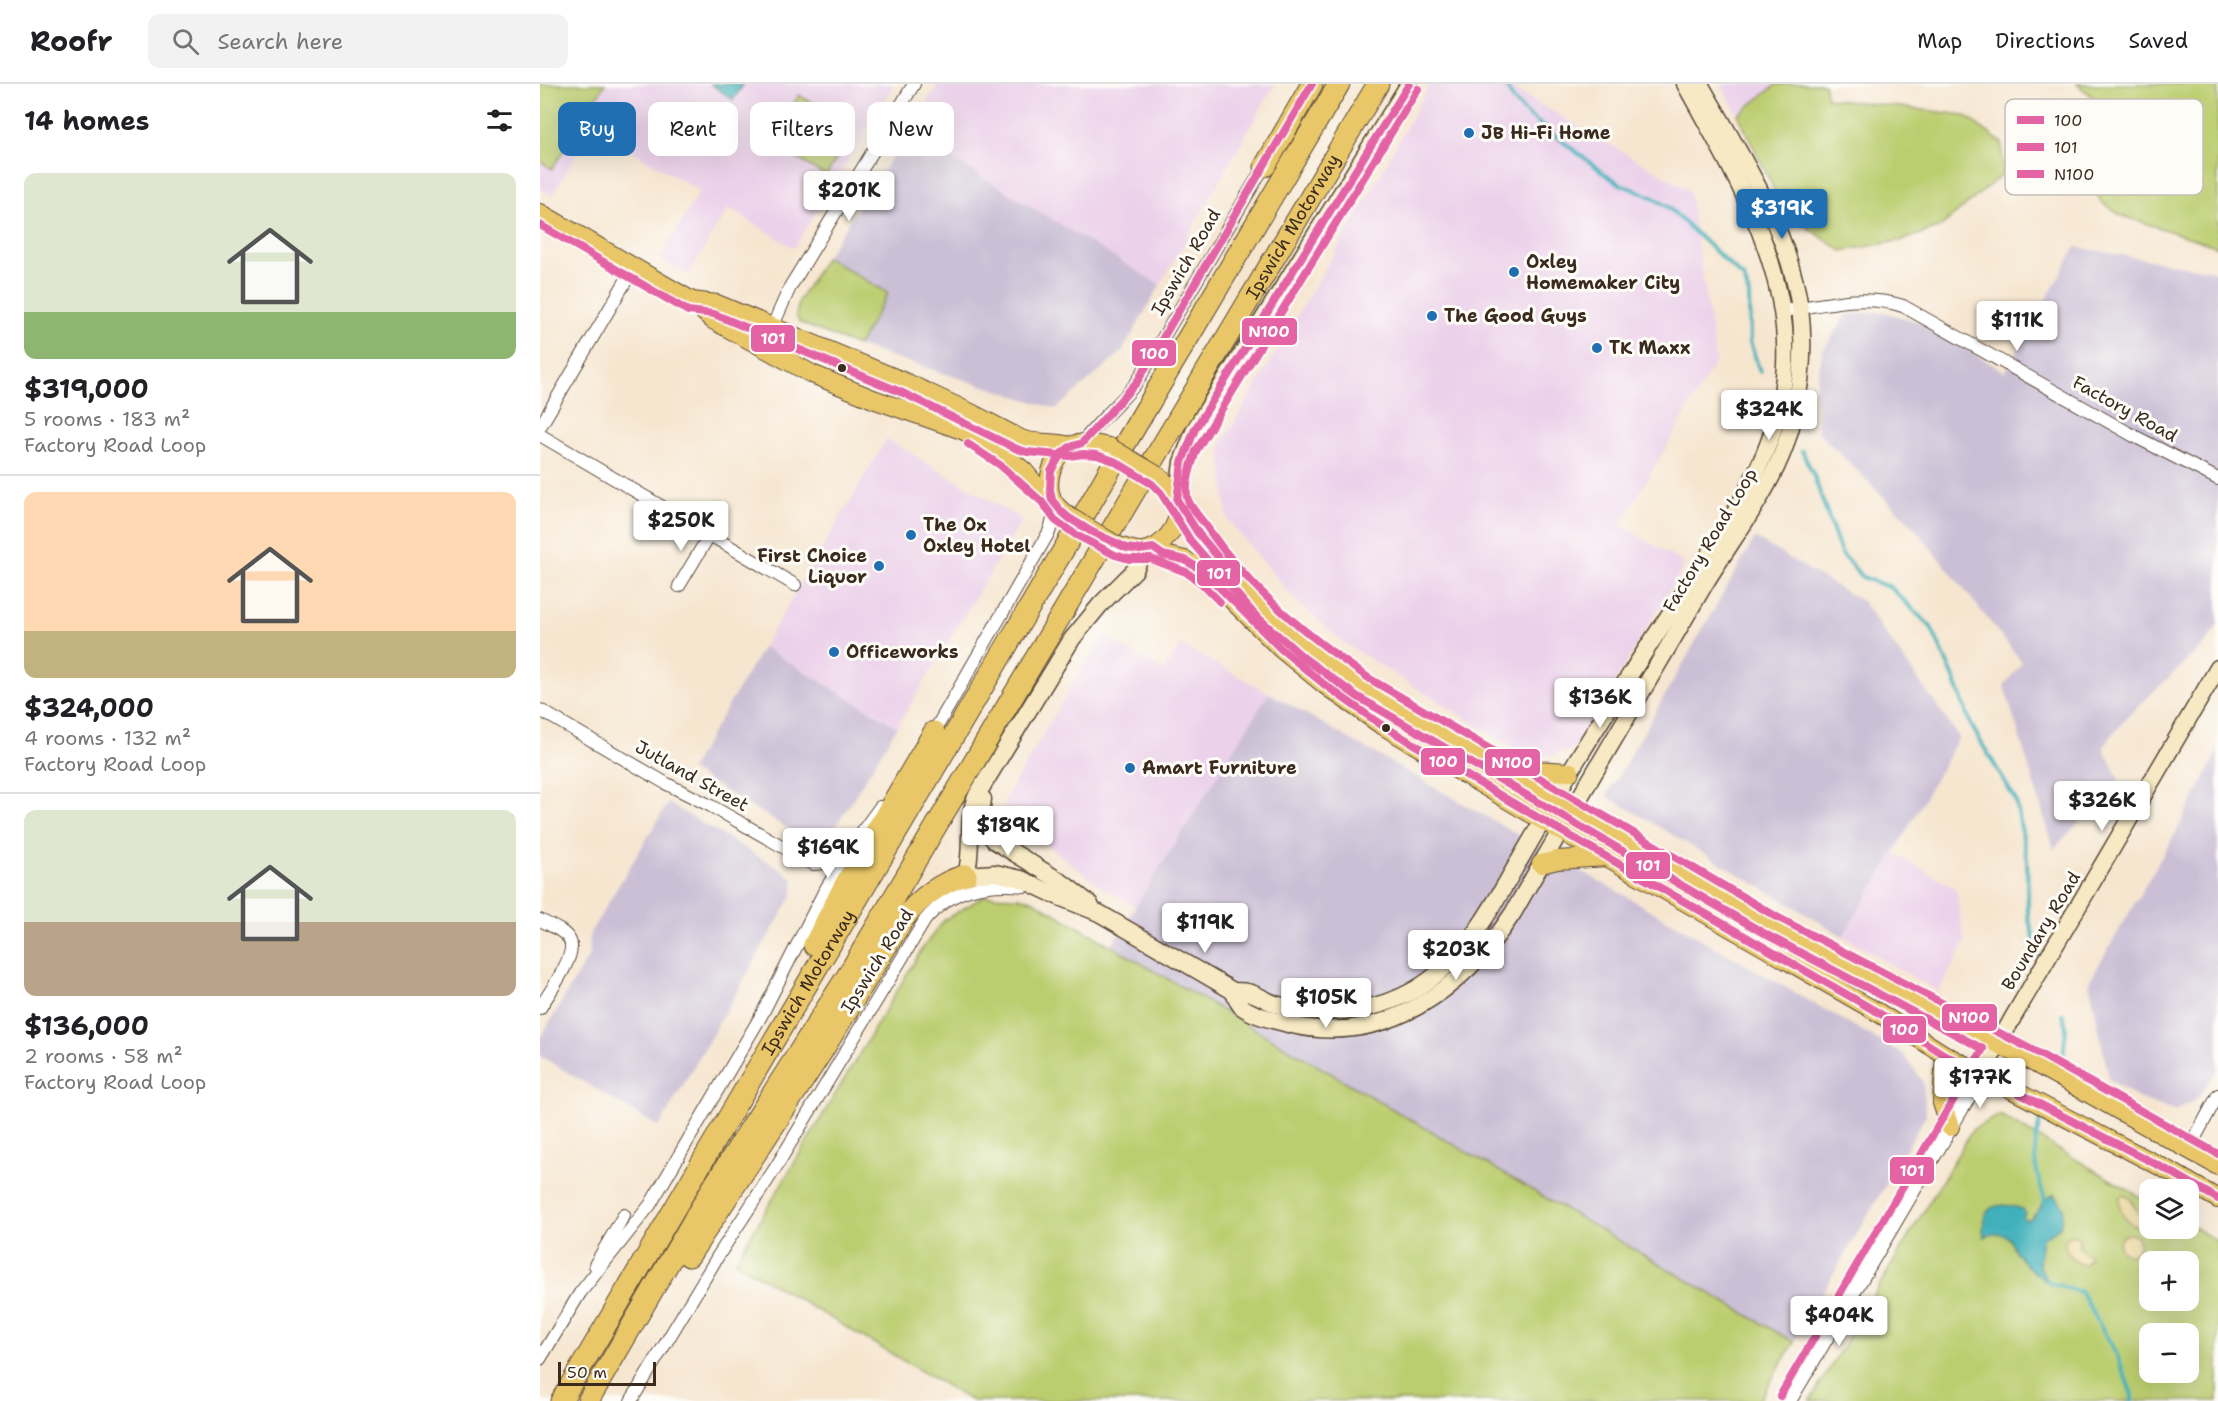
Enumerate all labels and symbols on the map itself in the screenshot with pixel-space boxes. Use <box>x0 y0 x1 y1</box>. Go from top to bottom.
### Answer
legend <box>2005 99 2203 195</box>
text: 100 <box>2054 110 2083 131</box>
place label: JB Hi-Fi Home <box>1481 121 1611 145</box>
marker: JB Hi-Fi Home <box>1462 126 1476 140</box>
text: 101 <box>2054 137 2078 158</box>
street label: Ipswich Motorway <box>1240 149 1346 304</box>
text: N100 <box>2054 164 2094 185</box>
pin: $201K <box>807 171 891 222</box>
pin: $319K <box>1740 189 1824 240</box>
street label: Ipswich Road <box>1146 204 1226 320</box>
place label: Oxley Homemaker City <box>1526 250 1680 295</box>
marker: Oxley Homemaker City <box>1507 265 1521 279</box>
pin: $111K <box>1975 301 2059 352</box>
place label: The Good Guys <box>1444 304 1587 328</box>
marker: The Good Guys <box>1425 309 1439 323</box>
line badge: N100 <box>1241 317 1298 346</box>
text: N100 <box>1248 321 1290 342</box>
line badge: 101 <box>750 324 796 353</box>
text: 101 <box>761 328 785 349</box>
place label: TK Maxx <box>1609 336 1690 360</box>
line badge: 100 <box>1131 339 1177 367</box>
marker: TK Maxx <box>1590 341 1604 355</box>
text: 100 <box>1139 343 1169 364</box>
unlabelled marker <box>836 362 848 374</box>
street label: Factory Road <box>2068 370 2182 448</box>
pin: $324K <box>1727 390 1811 441</box>
street label: Factory Road Loop <box>1657 463 1763 617</box>
pin: $250K <box>639 501 723 552</box>
place label: The Ox Oxley Hotel <box>923 513 1031 558</box>
marker: The Ox Oxley Hotel <box>904 528 918 542</box>
place label: First Choice Liquor <box>757 544 867 589</box>
marker: First Choice Liquor <box>872 559 886 573</box>
line badge: 101 <box>1196 559 1241 587</box>
text: 101 <box>1207 563 1231 584</box>
place label: Officeworks <box>846 640 958 664</box>
marker: Officeworks <box>827 645 841 659</box>
pin: $136K <box>1558 678 1642 729</box>
unlabelled marker <box>1380 722 1392 734</box>
street label: Jutland Street <box>631 735 753 817</box>
line badge: 100 <box>1420 747 1466 776</box>
line badge: N100 <box>1484 748 1541 777</box>
text: 100 <box>1428 751 1458 772</box>
text: N100 <box>1491 752 1533 773</box>
place label: Amart Furniture <box>1142 756 1297 780</box>
marker: Amart Furniture <box>1123 761 1137 775</box>
pin: $326K <box>2060 781 2144 832</box>
pin: $189K <box>966 806 1050 857</box>
pin: $169K <box>786 828 870 879</box>
line badge: 101 <box>1625 851 1671 880</box>
text: 101 <box>1636 855 1660 876</box>
street label: Boundary Road <box>1996 867 2086 995</box>
pin: $119K <box>1163 903 1247 954</box>
street label: Ipswich Road <box>835 904 919 1018</box>
street label: Ipswich Motorway <box>756 905 860 1060</box>
pin: $203K <box>1414 930 1498 981</box>
pin: $105K <box>1284 978 1368 1029</box>
line badge: N100 <box>1941 1003 1998 1032</box>
text: N100 <box>1948 1007 1990 1028</box>
line badge: 100 <box>1882 1015 1927 1044</box>
text: 100 <box>1889 1019 1919 1040</box>
pin: $177K <box>1938 1058 2022 1109</box>
line badge: 101 <box>1889 1156 1935 1185</box>
text: 101 <box>1900 1160 1924 1181</box>
pin: $404K <box>1797 1296 1881 1347</box>
scale bar <box>558 1359 656 1386</box>

